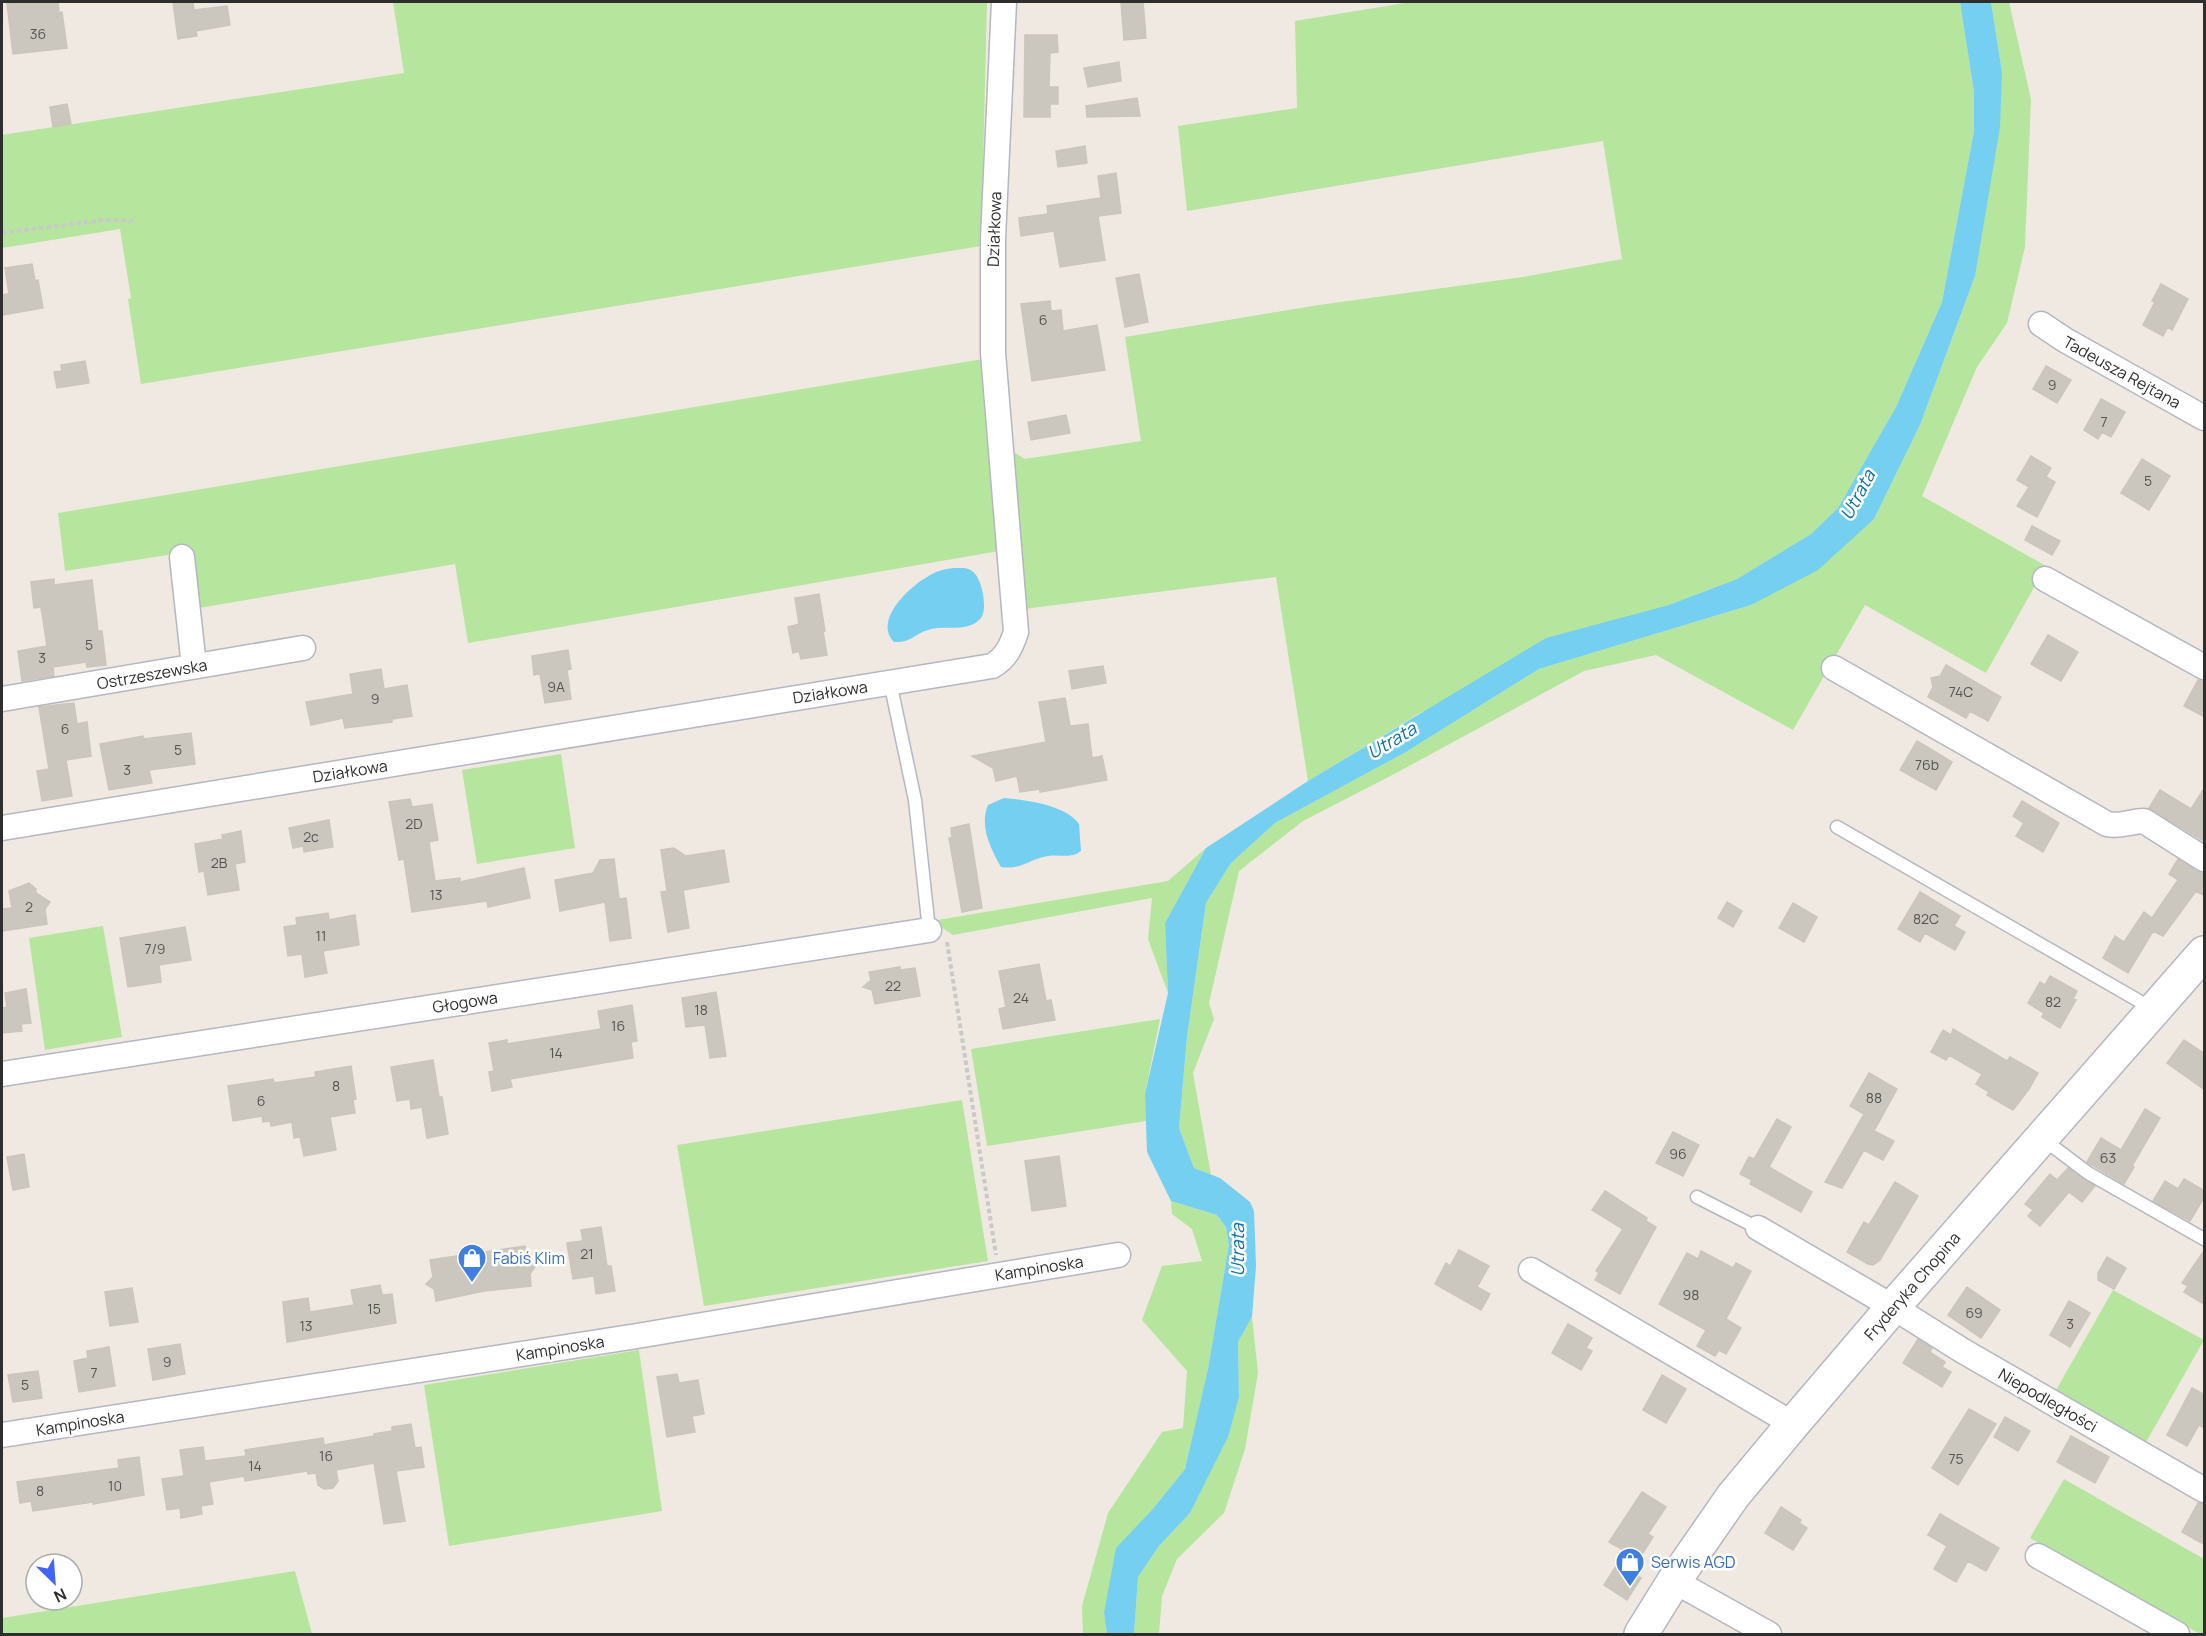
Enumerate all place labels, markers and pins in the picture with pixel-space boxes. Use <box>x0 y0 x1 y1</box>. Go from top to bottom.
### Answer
shop icon: Fabiś Klim <box>456 1242 488 1284</box>
place label: Fabiś Klim <box>493 1247 565 1269</box>
shop icon: Serwis AGD <box>1614 1546 1646 1588</box>
place label: Serwis AGD <box>1651 1551 1736 1573</box>

